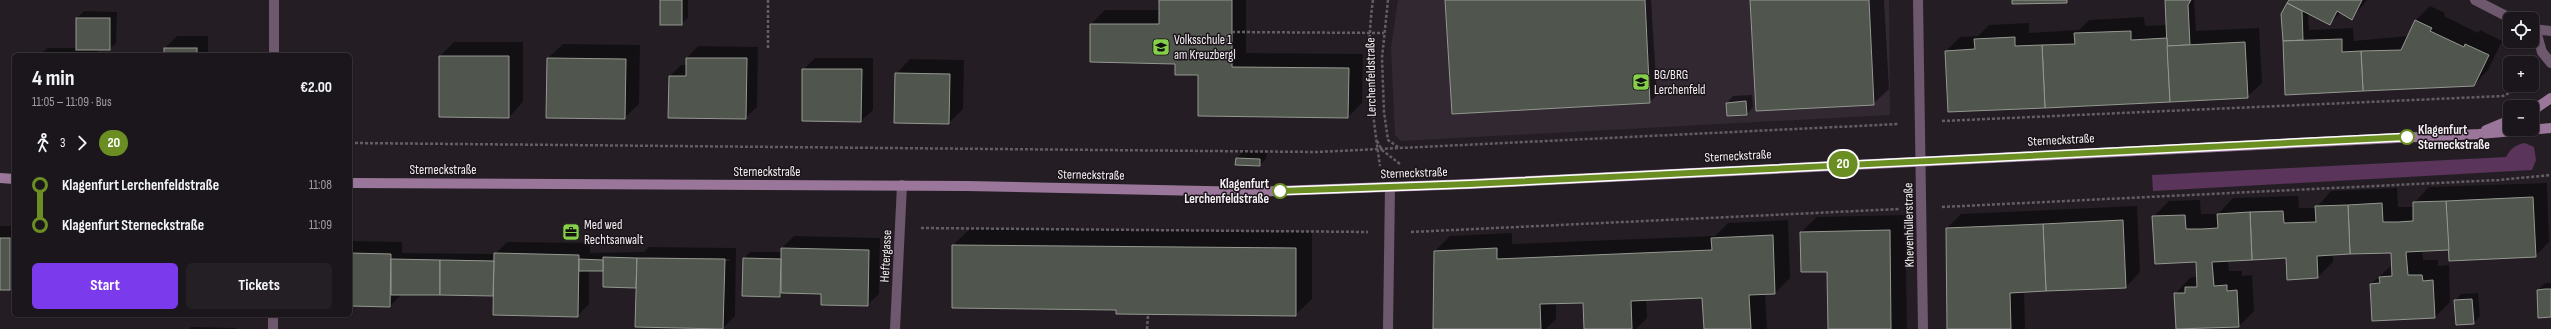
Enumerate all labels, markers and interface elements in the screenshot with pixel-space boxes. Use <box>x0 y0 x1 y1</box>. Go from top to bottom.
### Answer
map controls <box>2503 12 2539 136</box>
button: locate <box>2503 12 2539 48</box>
place label: Volksschule 1 am Kreuzbergl <box>1174 32 1236 63</box>
school or university icon: Volksschule 1 am Kreuzbergl <box>1151 37 1171 57</box>
street label: Lerchenfeldstraße <box>1362 37 1380 117</box>
button: + <box>2503 56 2539 92</box>
text: 4 min <box>32 65 75 92</box>
place label: BG/BRG Lerchenfeld <box>1654 67 1706 98</box>
school or university icon: BG/BRG Lerchenfeld <box>1631 72 1651 92</box>
text: €2.00 <box>300 78 332 97</box>
text: 11:05 – 11:09 · Bus <box>32 94 112 110</box>
button: − <box>2503 100 2539 136</box>
place label: Klagenfurt Sterneckstraße <box>2418 122 2490 153</box>
marker: Klagenfurt Sterneckstraße <box>2399 129 2415 145</box>
street label: Sterneckstraße <box>2027 130 2095 150</box>
icon: walk <box>32 132 54 154</box>
icon: forward <box>71 132 93 154</box>
text: 20 <box>107 134 120 151</box>
text: 3 <box>60 135 65 151</box>
street label: Sterneckstraße <box>1704 146 1772 166</box>
line badge: 20 <box>1825 151 1861 177</box>
text: 20 <box>1837 155 1849 172</box>
street label: Sterneckstraße <box>409 162 477 178</box>
street label: Sterneckstraße <box>733 164 801 180</box>
street label: Sterneckstraße <box>1380 164 1448 182</box>
street label: Sterneckstraße <box>1057 166 1125 184</box>
text: Klagenfurt Lerchenfeldstraße <box>62 176 219 195</box>
place label: Klagenfurt Lerchenfeldstraße <box>1184 176 1270 207</box>
text: 11:08 <box>309 177 332 193</box>
street label: Khevenhüllerstraße <box>1900 182 1918 268</box>
marker: Klagenfurt Lerchenfeldstraße <box>1272 183 1288 199</box>
text: Klagenfurt Sterneckstraße <box>62 216 204 235</box>
text: 11:09 <box>309 217 332 233</box>
place label: Med wed Rechtsanwalt <box>584 217 644 248</box>
office icon: Med wed Rechtsanwalt <box>561 222 581 242</box>
street label: Heftergasse <box>877 229 895 283</box>
button: Start <box>32 263 178 309</box>
button: Tickets <box>186 263 332 309</box>

